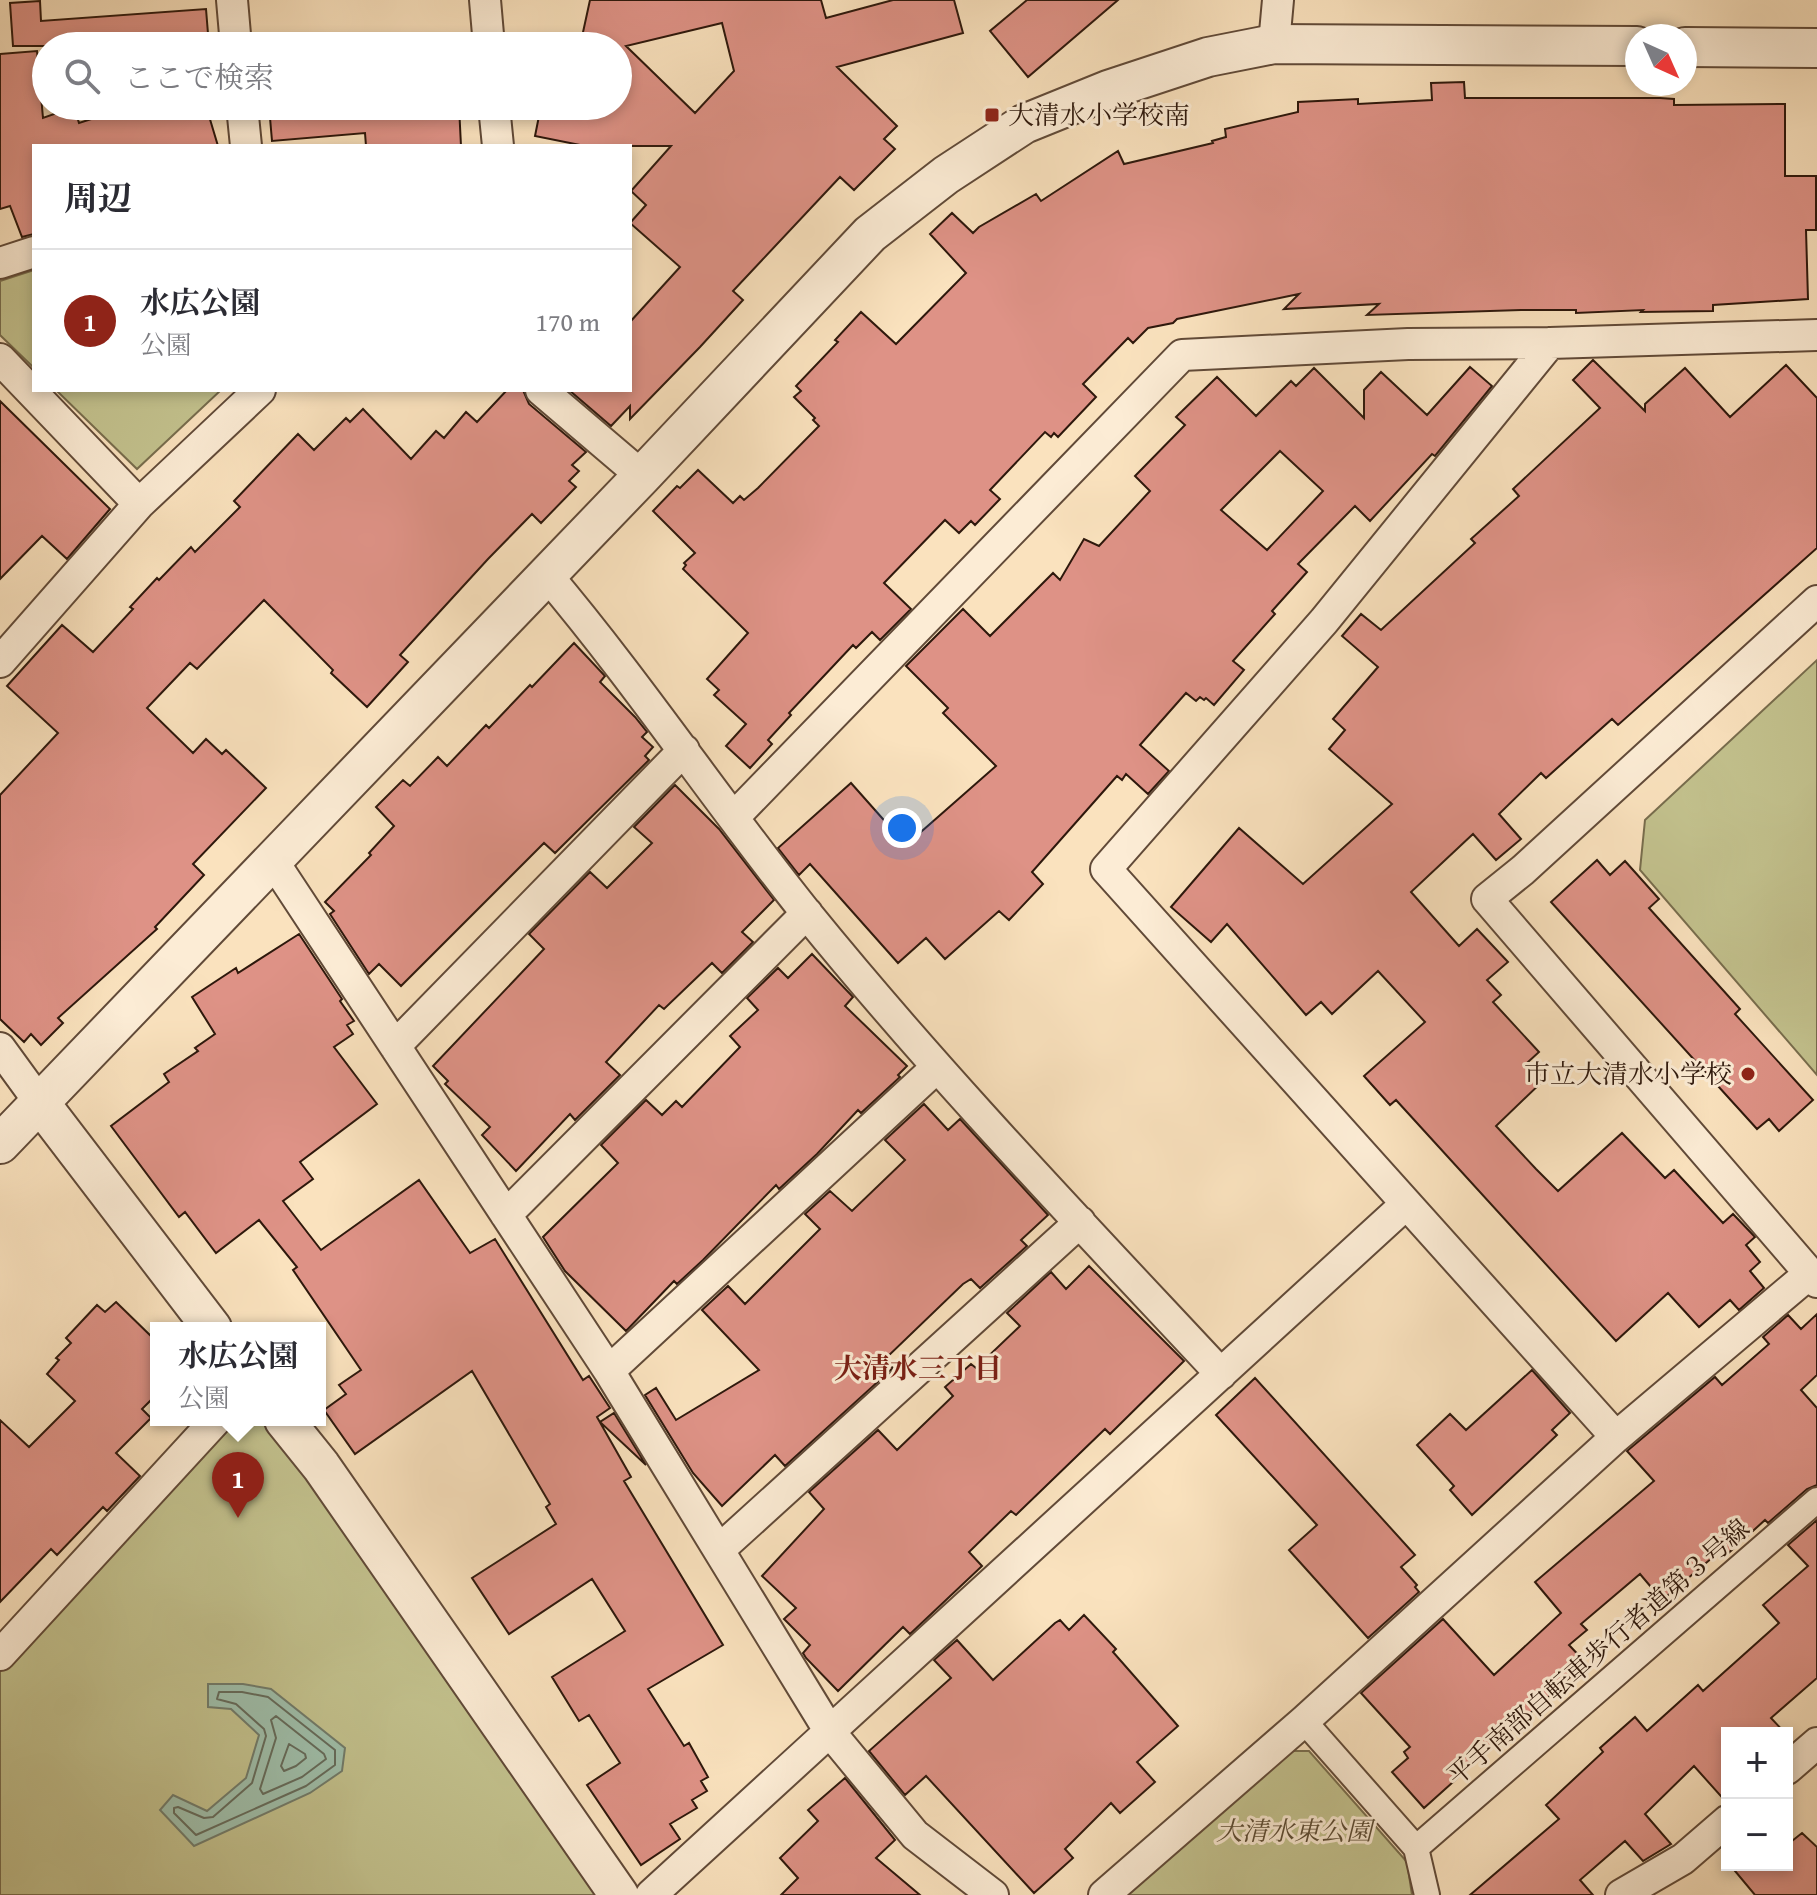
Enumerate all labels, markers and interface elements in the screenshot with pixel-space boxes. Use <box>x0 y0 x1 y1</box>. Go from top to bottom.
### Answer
north arrow <box>1625 24 1697 96</box>
search box <box>32 32 632 120</box>
icon: search <box>60 54 104 98</box>
text: ここで検索 <box>124 55 274 99</box>
place label: 大清水小学校南 <box>1008 95 1190 134</box>
marker: 大清水小学校南 <box>983 106 1001 124</box>
text: 周辺 <box>64 173 132 222</box>
text: 水広公園 <box>140 280 260 324</box>
text: 1 <box>83 302 97 341</box>
text: 170 m <box>535 302 600 341</box>
text: 公園 <box>140 325 192 364</box>
your location <box>882 808 922 848</box>
place label: 市立大清水小学校 <box>1524 1054 1732 1093</box>
marker: 市立大清水小学校 <box>1739 1065 1757 1083</box>
popup <box>150 1322 326 1426</box>
text: 水広公園 <box>178 1333 298 1377</box>
district label: 大清水三丁目 <box>834 1347 1002 1388</box>
text: 公園 <box>178 1378 230 1417</box>
pin: 1 <box>212 1452 264 1518</box>
street label: 平手南部自転車歩行者道第３号線 <box>1438 1509 1758 1794</box>
map controls <box>1721 1727 1793 1871</box>
button: + <box>1721 1727 1793 1799</box>
button: − <box>1721 1799 1793 1871</box>
park label: 大清水東公園 <box>1216 1811 1376 1850</box>

